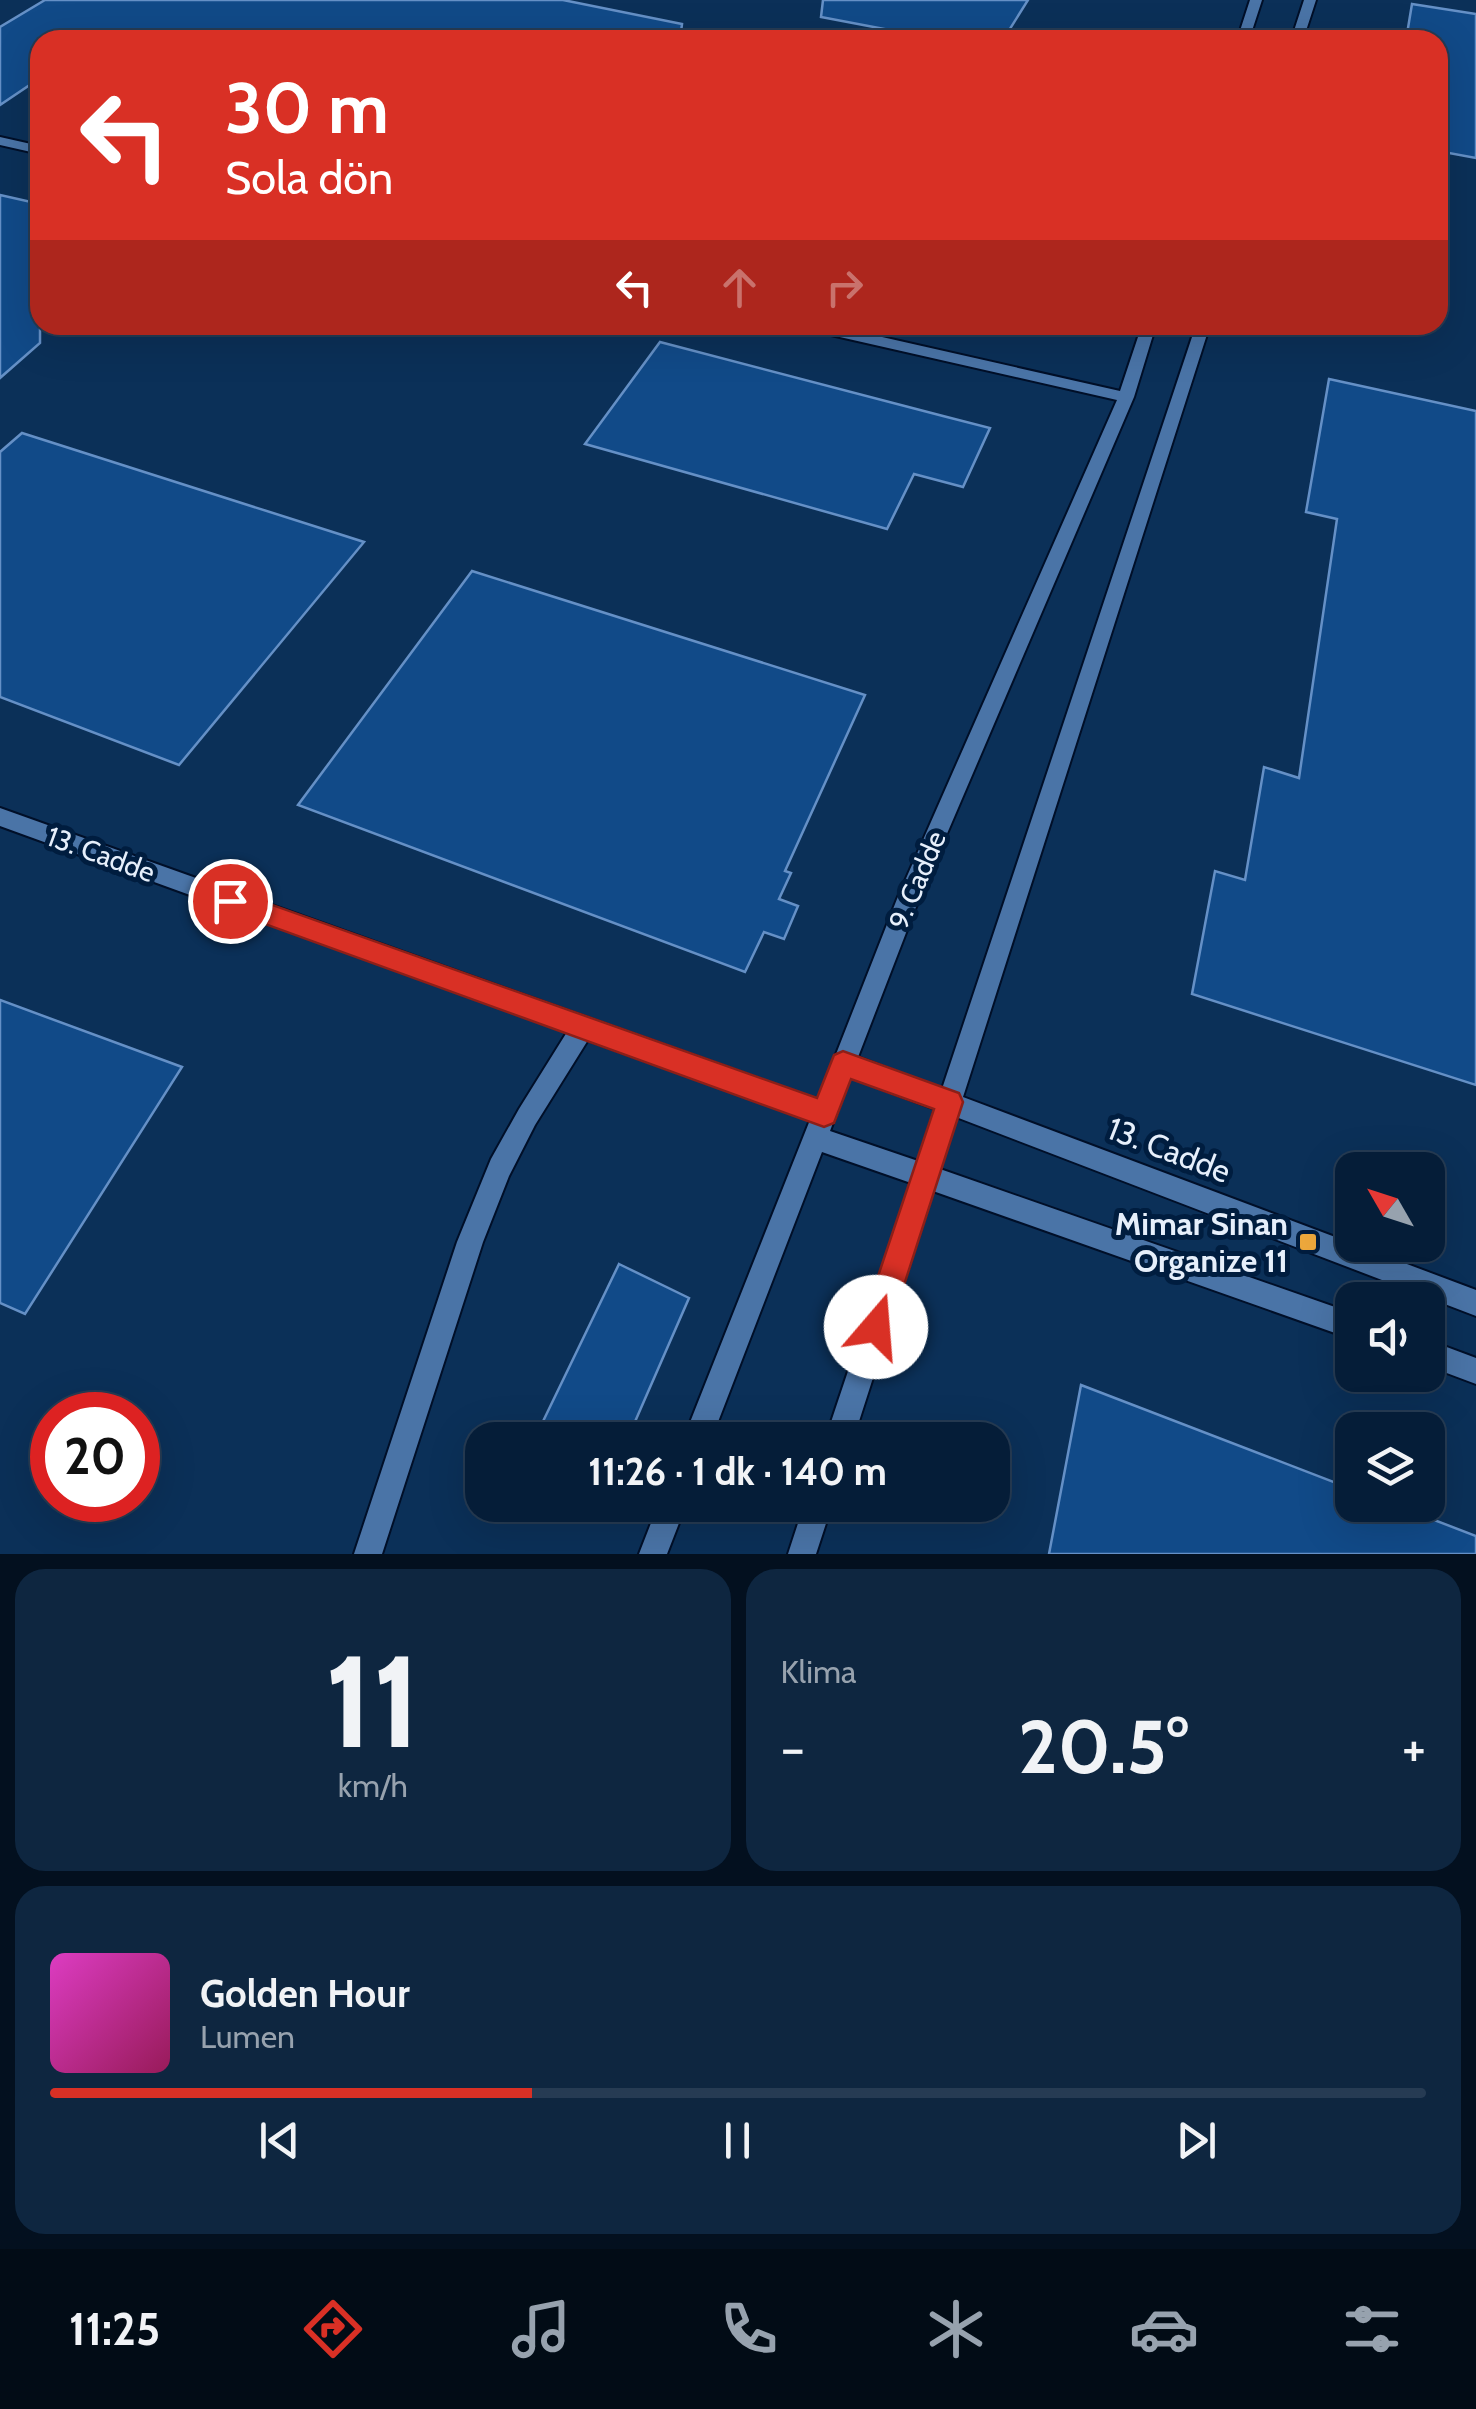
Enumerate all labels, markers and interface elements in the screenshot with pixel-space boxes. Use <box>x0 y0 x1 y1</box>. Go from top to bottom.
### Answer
text: 30 m <box>225 65 389 151</box>
icon: left <box>60 70 190 200</box>
text: Sola dön <box>225 151 393 205</box>
icon: left <box>607 260 662 315</box>
icon: ahead <box>712 260 767 315</box>
icon: right <box>817 260 872 315</box>
street label: 13. Cadde <box>42 819 160 889</box>
street label: 9. Cadde <box>881 826 953 934</box>
pin <box>188 859 273 944</box>
icon: arrive <box>203 874 258 929</box>
street label: 13. Cadde <box>1102 1108 1236 1191</box>
north arrow <box>1335 1152 1445 1262</box>
map controls <box>1335 1152 1445 1522</box>
place label: Mimar Sinan Organize 11 <box>1115 1204 1288 1280</box>
marker: Mimar Sinan Organize 11 <box>1297 1231 1319 1253</box>
position arrow <box>824 1275 928 1379</box>
button: sound <box>1335 1282 1445 1392</box>
speed limit sign: 20 <box>30 1392 160 1522</box>
button: layers <box>1335 1412 1445 1522</box>
text: 11:26 · 1 dk · 140 m <box>588 1448 887 1495</box>
text: 11 <box>325 1622 421 1780</box>
text: Klima <box>781 1652 856 1691</box>
text: 20.5° <box>1018 1701 1188 1792</box>
text: − <box>781 1714 805 1781</box>
text: + <box>1402 1714 1426 1781</box>
text: km/h <box>338 1766 408 1805</box>
text: Golden Hour <box>200 1970 410 2017</box>
text: Lumen <box>200 2017 295 2056</box>
icon: previous <box>252 2113 307 2168</box>
icon: pause <box>710 2113 765 2168</box>
icon: next <box>1169 2113 1224 2168</box>
icon: directions <box>298 2294 368 2364</box>
icon: music <box>506 2294 576 2364</box>
icon: phone <box>714 2294 784 2364</box>
icon: climate <box>921 2294 991 2364</box>
icon: car <box>1129 2294 1199 2364</box>
icon: filters <box>1337 2294 1407 2364</box>
text: 11:25 <box>69 2302 160 2356</box>

